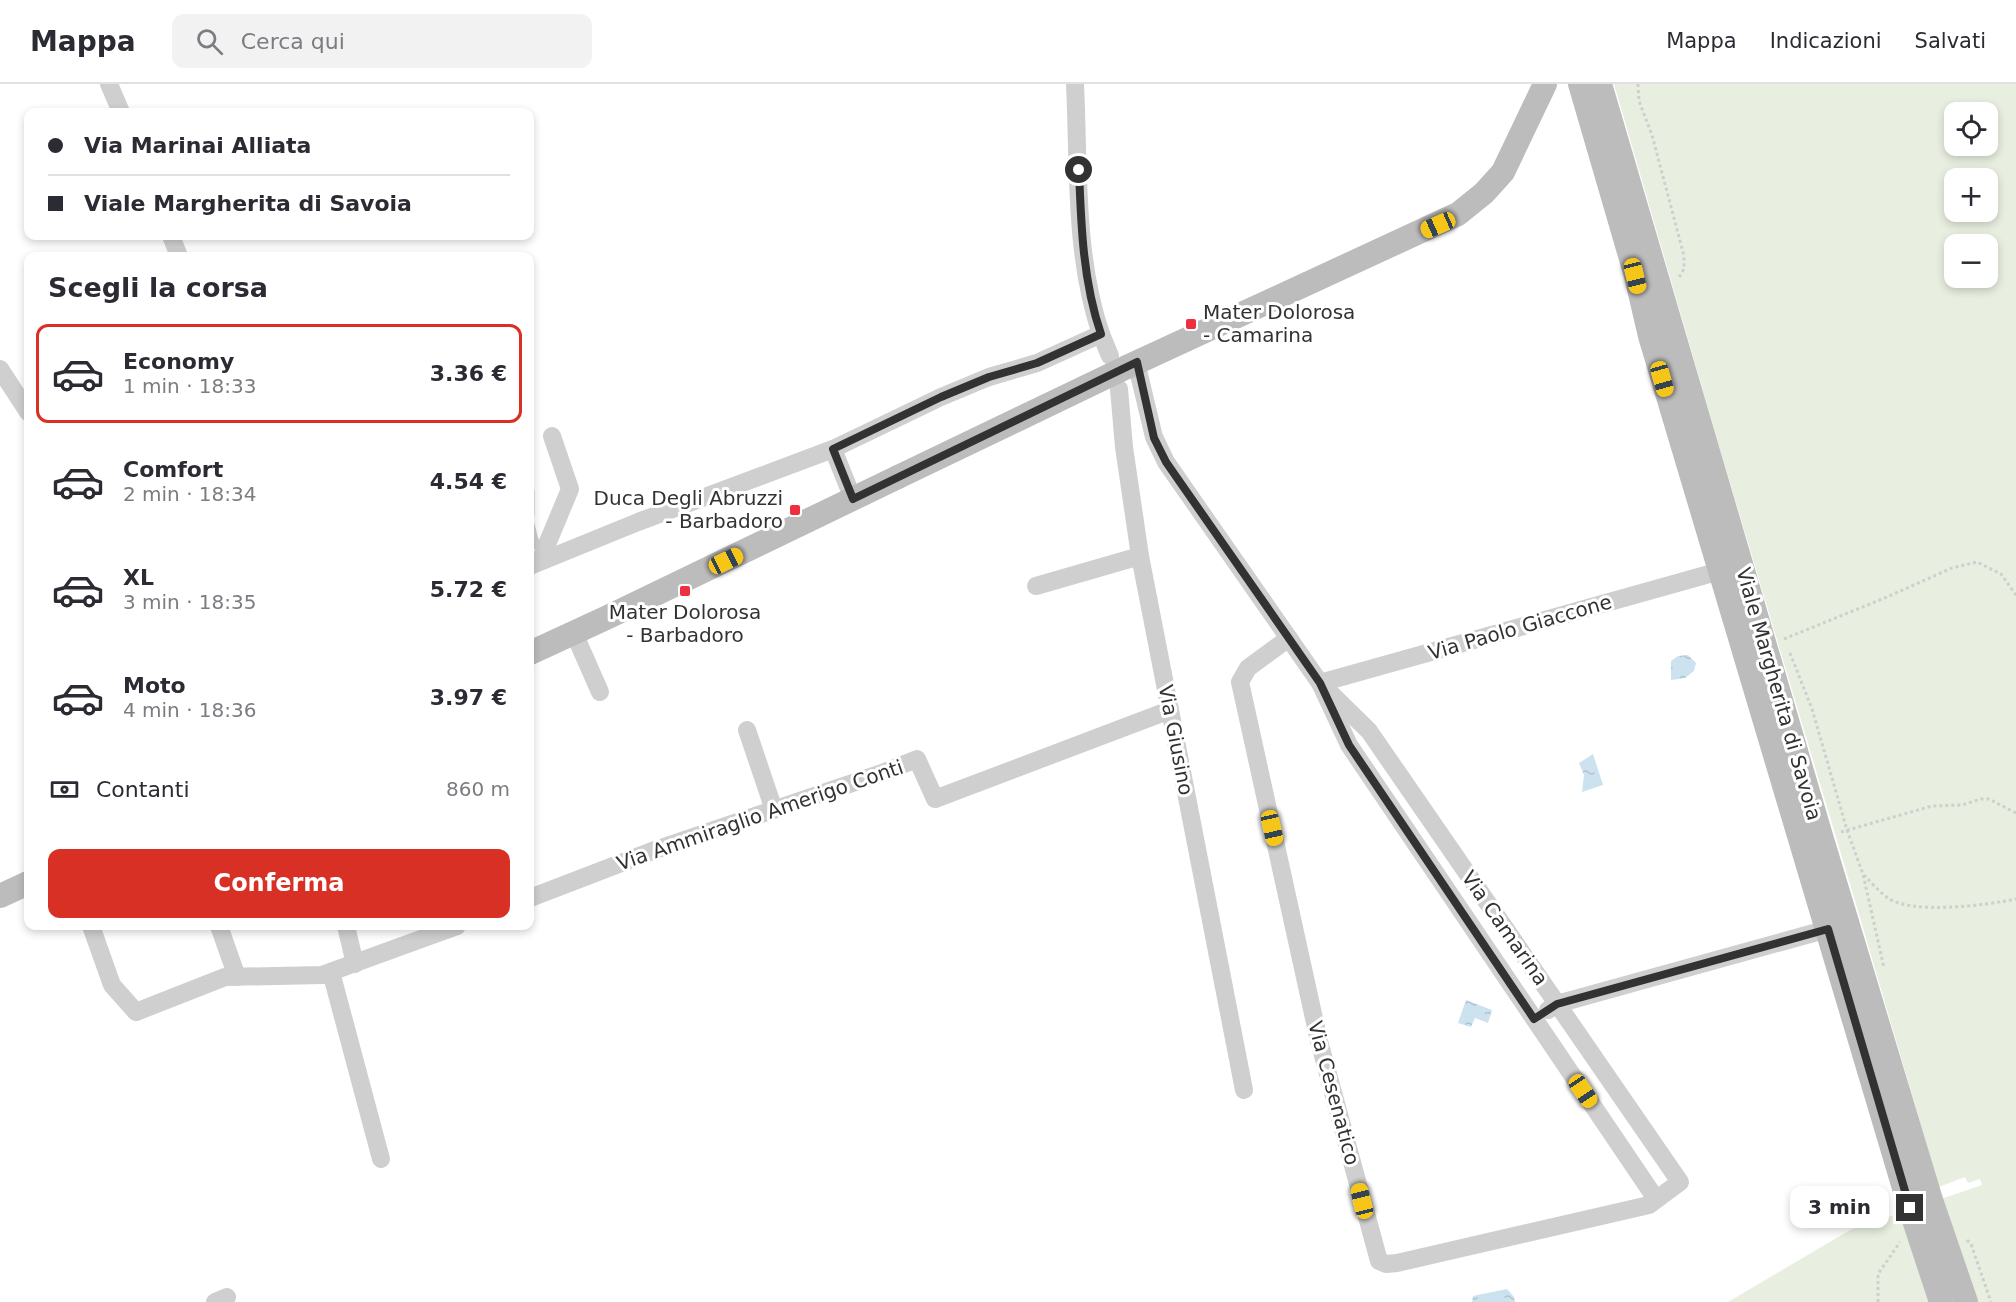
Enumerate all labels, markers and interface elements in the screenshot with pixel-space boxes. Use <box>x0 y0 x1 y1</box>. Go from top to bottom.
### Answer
search box <box>172 14 592 68</box>
text: Mappa <box>30 25 136 58</box>
icon: search <box>193 25 226 58</box>
text: Cerca qui <box>241 29 345 54</box>
text: Mappa <box>1666 29 1737 53</box>
text: Indicazioni <box>1770 29 1882 53</box>
text: Salvati <box>1915 29 1986 53</box>
map controls <box>1944 102 1998 288</box>
button: locate <box>1944 102 1998 156</box>
text: Via Marinai Alliata <box>84 133 311 158</box>
route start <box>1065 156 1092 183</box>
button: + <box>1944 168 1998 222</box>
text: Viale Margherita di Savoia <box>84 191 412 216</box>
car <box>1418 209 1458 241</box>
button: − <box>1944 234 1998 288</box>
car <box>1622 256 1648 296</box>
text: Scegli la corsa <box>48 272 268 303</box>
place label: Mater Dolorosa - Camarina <box>1203 300 1355 347</box>
marker: Mater Dolorosa - Camarina <box>1184 317 1198 331</box>
icon: car <box>51 347 105 401</box>
text: Economy <box>123 349 234 374</box>
car <box>1648 359 1676 399</box>
text: 3.36 € <box>430 361 507 386</box>
text: 1 min · 18:33 <box>123 374 257 398</box>
icon: car <box>51 455 105 509</box>
text: Comfort <box>123 457 223 482</box>
text: 4.54 € <box>430 469 507 494</box>
text: 2 min · 18:34 <box>123 482 257 506</box>
place label: Duca Degli Abruzzi - Barbadoro <box>594 486 783 533</box>
marker: Duca Degli Abruzzi - Barbadoro <box>788 503 802 517</box>
car <box>706 545 746 577</box>
icon: car <box>51 563 105 617</box>
text: XL <box>123 565 154 590</box>
street label: Viale Margherita di Savoia <box>1731 565 1827 823</box>
text: 5.72 € <box>430 577 507 602</box>
marker: Mater Dolorosa - Barbadoro <box>678 584 692 598</box>
street label: Via Paolo Giaccone <box>1425 589 1615 665</box>
text: 3 min · 18:35 <box>123 590 257 614</box>
place label: Mater Dolorosa - Barbadoro <box>609 600 761 647</box>
icon: car <box>51 671 105 725</box>
text: Moto <box>123 673 186 698</box>
street label: Via Giusino <box>1154 683 1198 797</box>
text: 3.97 € <box>430 685 507 710</box>
text: 4 min · 18:36 <box>123 698 257 722</box>
street label: Via Ammiraglio Amerigo Conti <box>614 755 906 875</box>
icon: cash <box>48 773 81 806</box>
text: Contanti <box>96 777 190 802</box>
text: 860 m <box>446 777 510 801</box>
car <box>1259 808 1285 848</box>
button: Conferma <box>48 849 510 918</box>
street label: Via Camarina <box>1457 866 1553 990</box>
street label: Via Cesenatico <box>1303 1018 1365 1168</box>
car <box>1565 1071 1601 1111</box>
car <box>1349 1181 1375 1221</box>
callout: 3 min <box>1790 1187 1889 1229</box>
route end <box>1896 1194 1923 1221</box>
text: 3 min <box>1808 1195 1871 1219</box>

